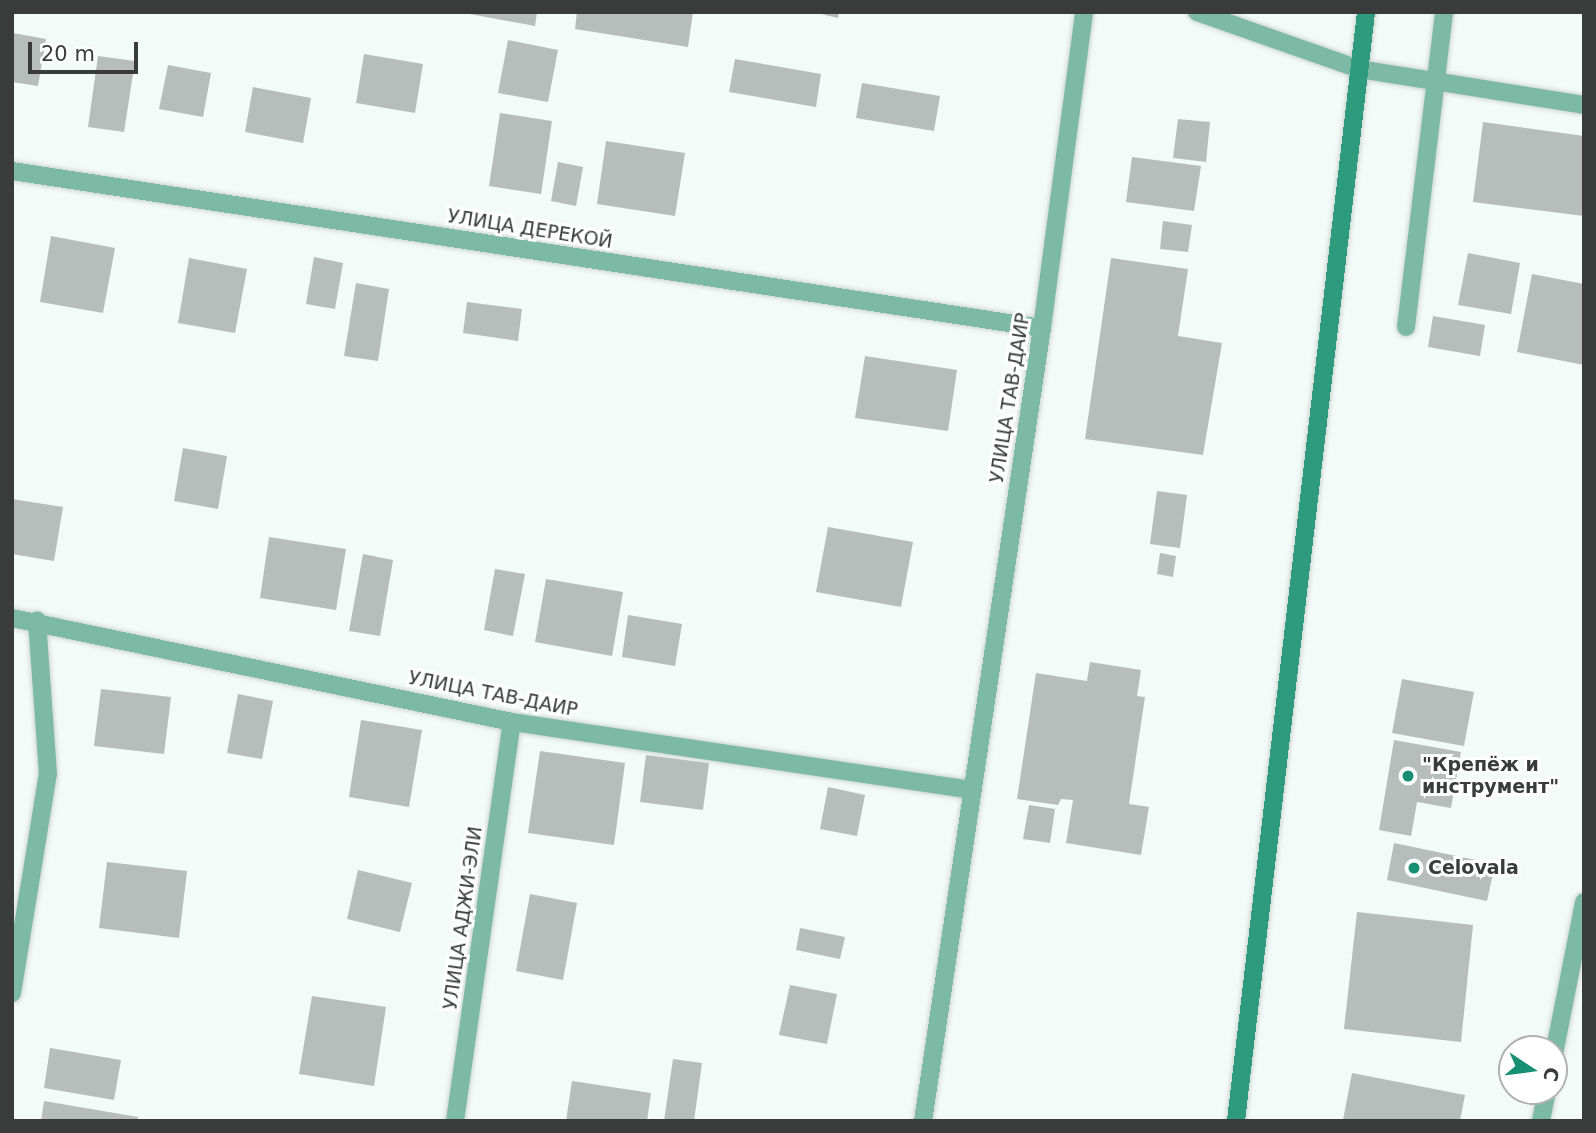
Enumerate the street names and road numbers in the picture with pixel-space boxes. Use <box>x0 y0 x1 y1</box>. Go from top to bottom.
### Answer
street label: УЛИЦА ДЕРЕКОЙ <box>446 205 614 253</box>
street label: УЛИЦА ТАВ-ДАИР <box>985 311 1035 485</box>
street label: УЛИЦА ТАВ-ДАИР <box>406 666 580 722</box>
street label: УЛИЦА АДЖИ-ЭЛИ <box>439 825 487 1011</box>

